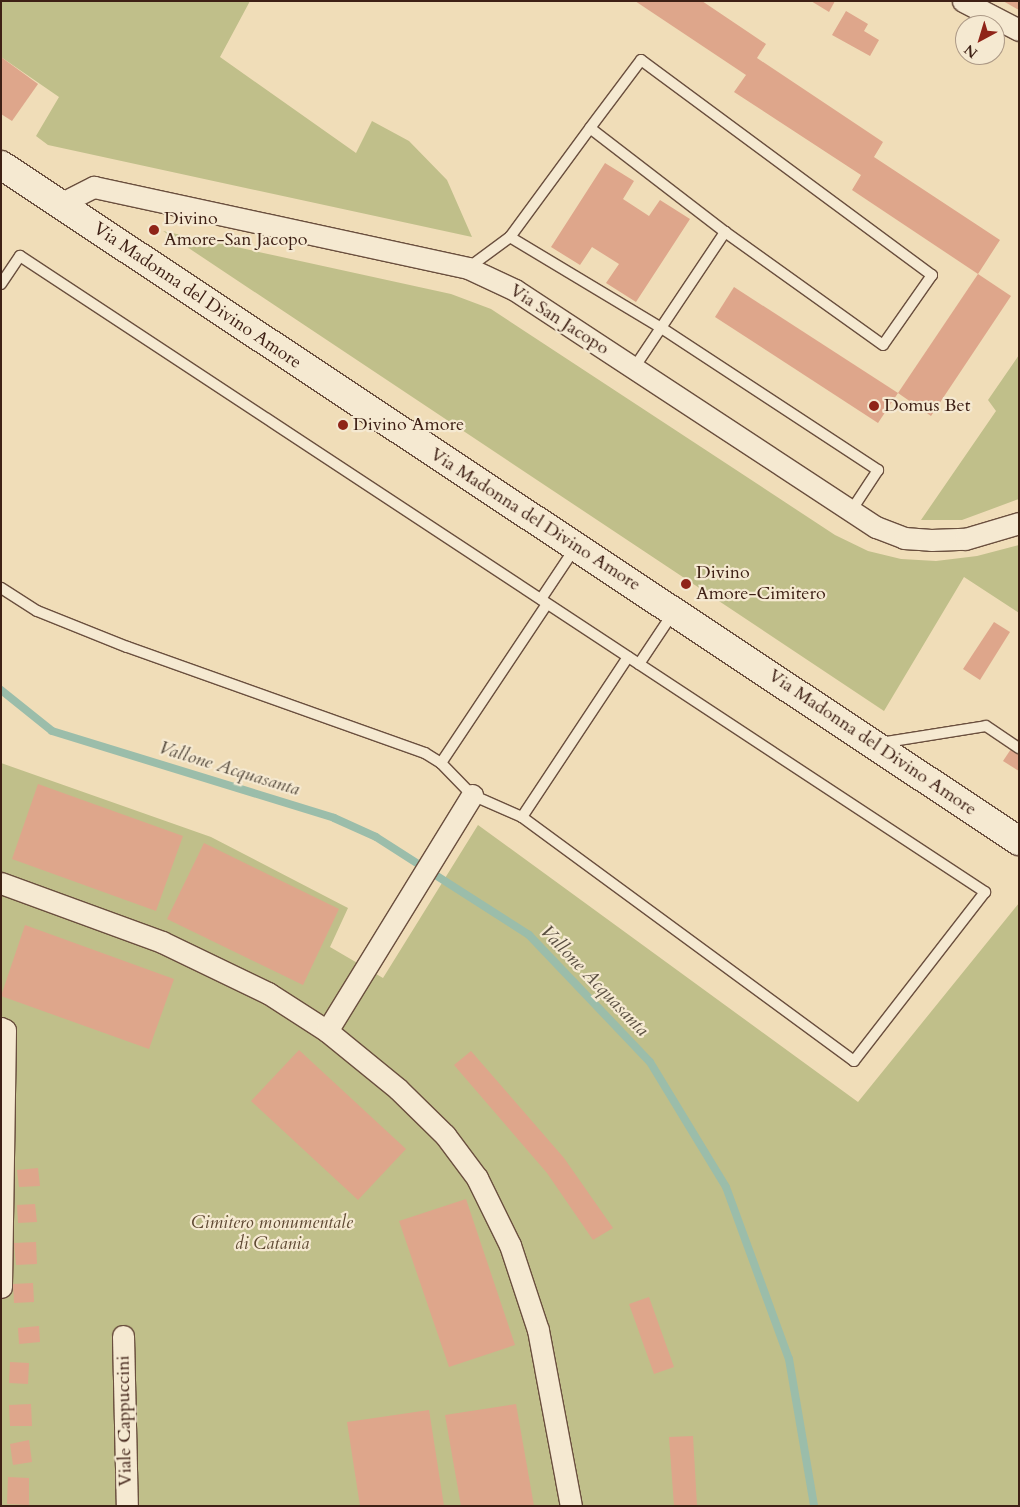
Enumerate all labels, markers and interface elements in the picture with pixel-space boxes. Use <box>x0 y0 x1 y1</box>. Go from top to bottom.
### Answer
north arrow <box>955 15 1005 65</box>
text: N <box>960 40 982 62</box>
place label: Divino Amore-San Jacopo <box>164 209 307 252</box>
street label: Via Madonna del Divino Amore <box>89 218 305 374</box>
marker: Divino Amore-San Jacopo <box>148 224 160 236</box>
street label: Via San Jacopo <box>505 280 613 360</box>
place label: Domus Bet <box>884 395 970 417</box>
marker: Domus Bet <box>868 400 880 412</box>
place label: Divino Amore <box>353 414 464 436</box>
marker: Divino Amore <box>337 419 349 431</box>
street label: Via Madonna del Divino Amore <box>426 444 644 596</box>
place label: Divino Amore-Cimitero <box>696 563 826 606</box>
marker: Divino Amore-Cimitero <box>680 578 692 590</box>
street label: Via Madonna del Divino Amore <box>764 665 980 821</box>
water label: Vallone Acquasanta <box>156 737 302 801</box>
water label: Vallone Acquasanta <box>535 921 653 1041</box>
park label: Cimitero monumentale di Catania <box>191 1213 353 1256</box>
street label: Viale Cappuccini <box>113 1355 137 1487</box>

